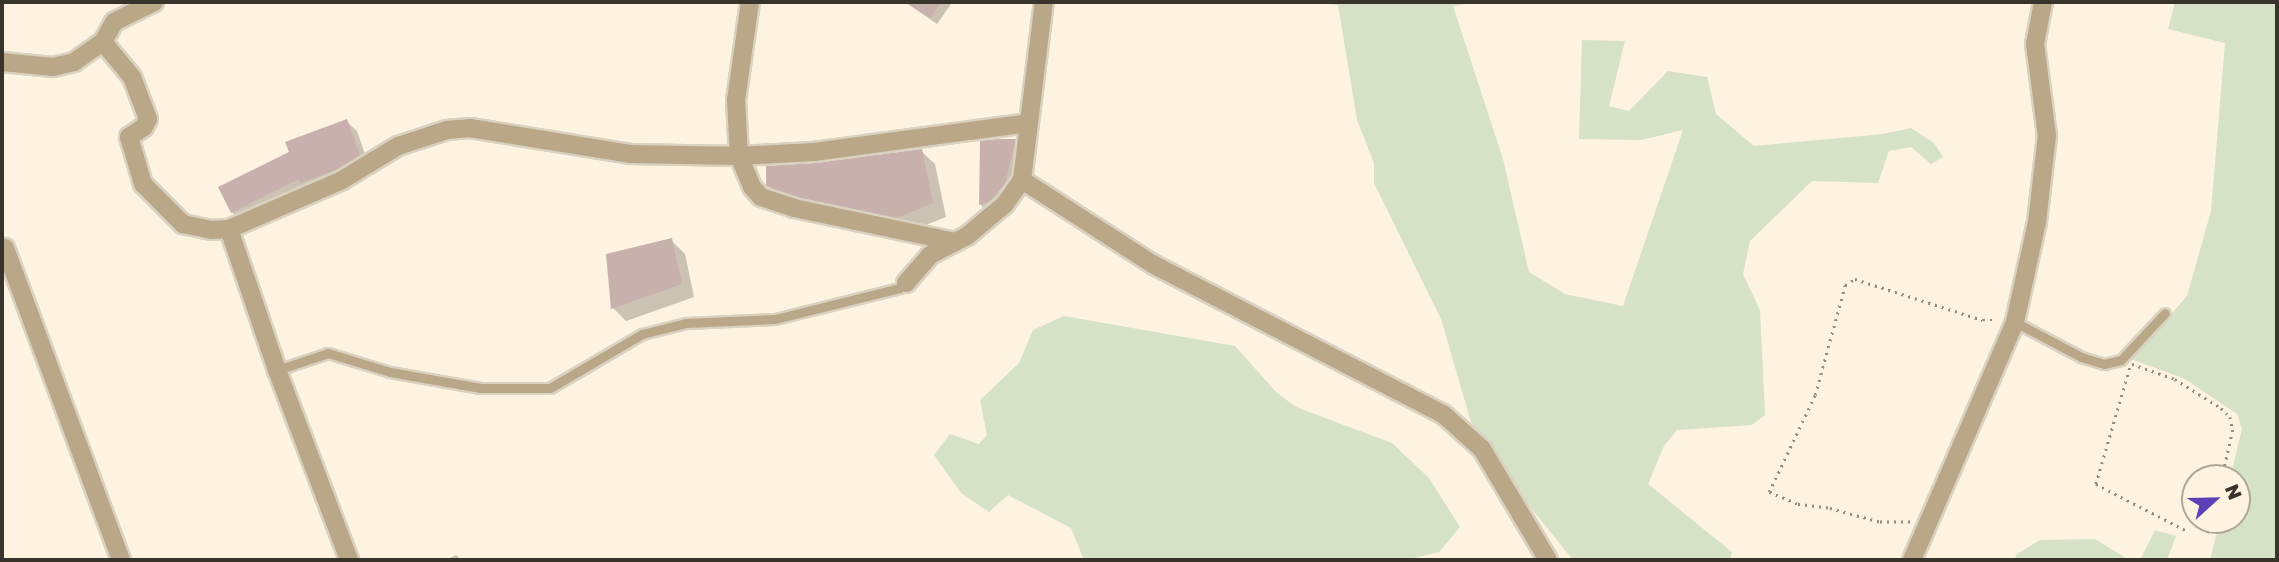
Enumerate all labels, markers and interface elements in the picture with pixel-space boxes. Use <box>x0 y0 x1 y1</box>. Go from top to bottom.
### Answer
north arrow <box>2181 464 2251 534</box>
text: N <box>2221 481 2247 503</box>

